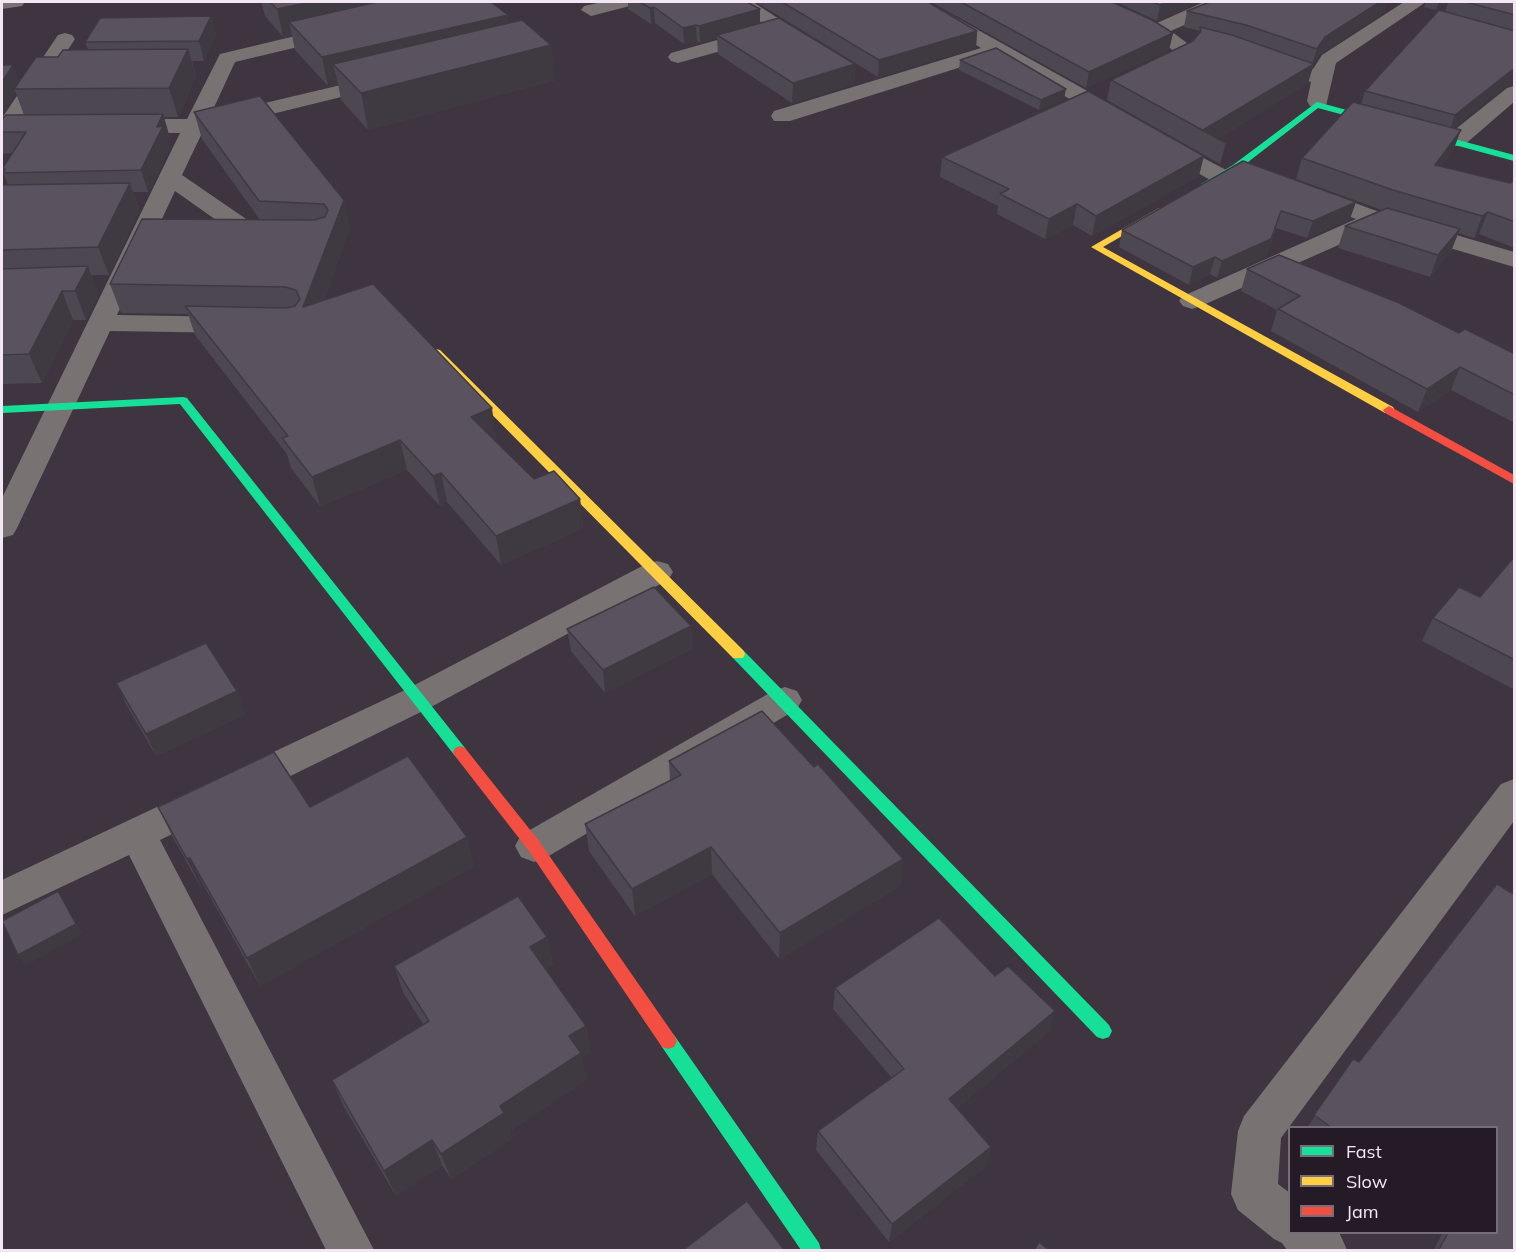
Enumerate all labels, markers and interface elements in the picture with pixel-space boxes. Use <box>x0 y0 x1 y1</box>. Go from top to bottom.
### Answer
legend <box>1288 1126 1498 1234</box>
text: Fast <box>1346 1140 1382 1163</box>
text: Slow <box>1346 1170 1387 1193</box>
text: Jam <box>1346 1200 1379 1223</box>

